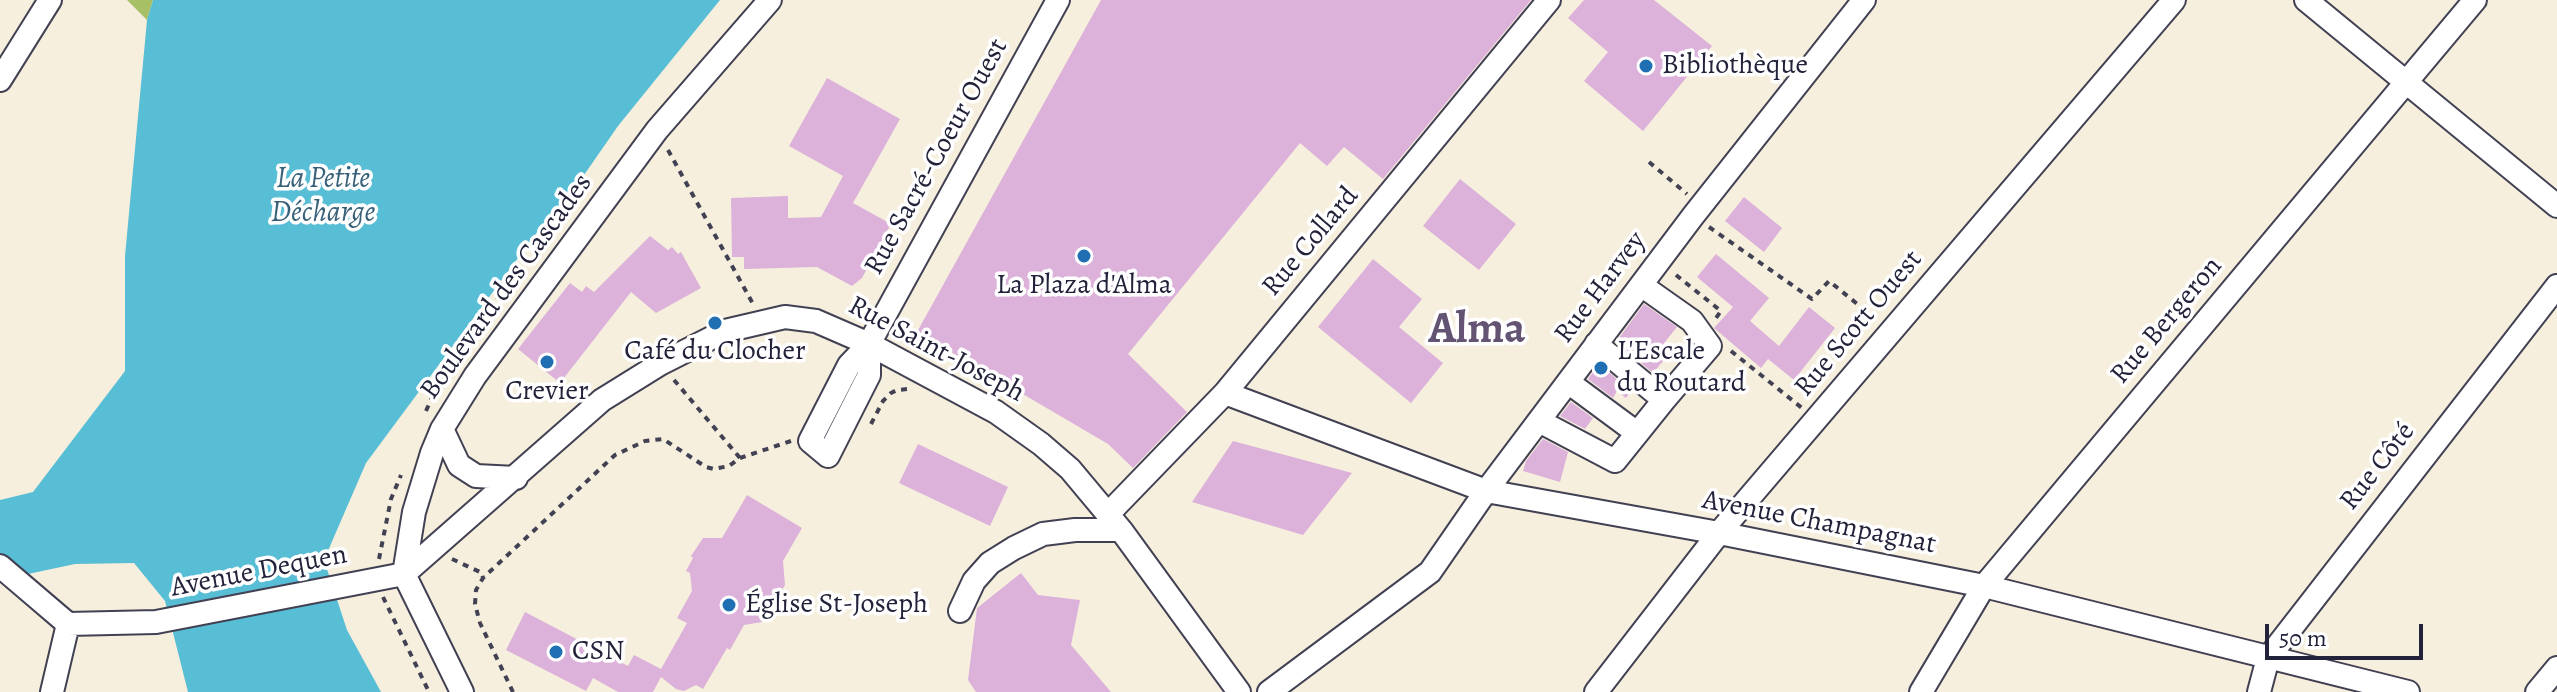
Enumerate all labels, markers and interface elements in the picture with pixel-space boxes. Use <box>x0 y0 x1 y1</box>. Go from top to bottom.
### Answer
street label: Rue Sacré-Coeur Ouest <box>858 33 1016 281</box>
place label: Bibliothèque <box>1662 49 1808 83</box>
marker: Bibliothèque <box>1637 57 1655 75</box>
water label: La Petite Décharge <box>271 162 375 232</box>
street label: Boulevard des Cascades <box>414 168 600 406</box>
street label: Rue Collard <box>1256 180 1366 304</box>
street label: Rue Harvey <box>1548 225 1654 351</box>
street label: Rue Scott Ouest <box>1788 244 1930 404</box>
marker: La Plaza d'Alma <box>1075 247 1093 265</box>
street label: Rue Bergeron <box>2104 251 2230 391</box>
place label: La Plaza d'Alma <box>996 269 1172 303</box>
street label: Rue Saint-Joseph <box>842 289 1030 411</box>
district label: Alma <box>1429 305 1525 357</box>
marker: Café du Clocher <box>706 314 724 332</box>
place label: Café du Clocher <box>624 335 806 369</box>
place label: L'Escale du Routard <box>1617 335 1746 401</box>
marker: Crevier <box>538 353 556 371</box>
marker: L'Escale du Routard <box>1592 359 1610 377</box>
place label: Crevier <box>505 375 589 409</box>
street label: Rue Côté <box>2333 416 2423 518</box>
street label: Avenue Champagnat <box>1699 484 1939 562</box>
street label: Avenue Dequen <box>168 538 350 606</box>
place label: Église St-Joseph <box>745 588 928 622</box>
marker: Église St-Joseph <box>720 596 738 614</box>
scale bar <box>2269 608 2427 658</box>
text: 50 m <box>2279 622 2327 654</box>
place label: CSN <box>572 635 624 669</box>
marker: CSN <box>547 643 565 661</box>

